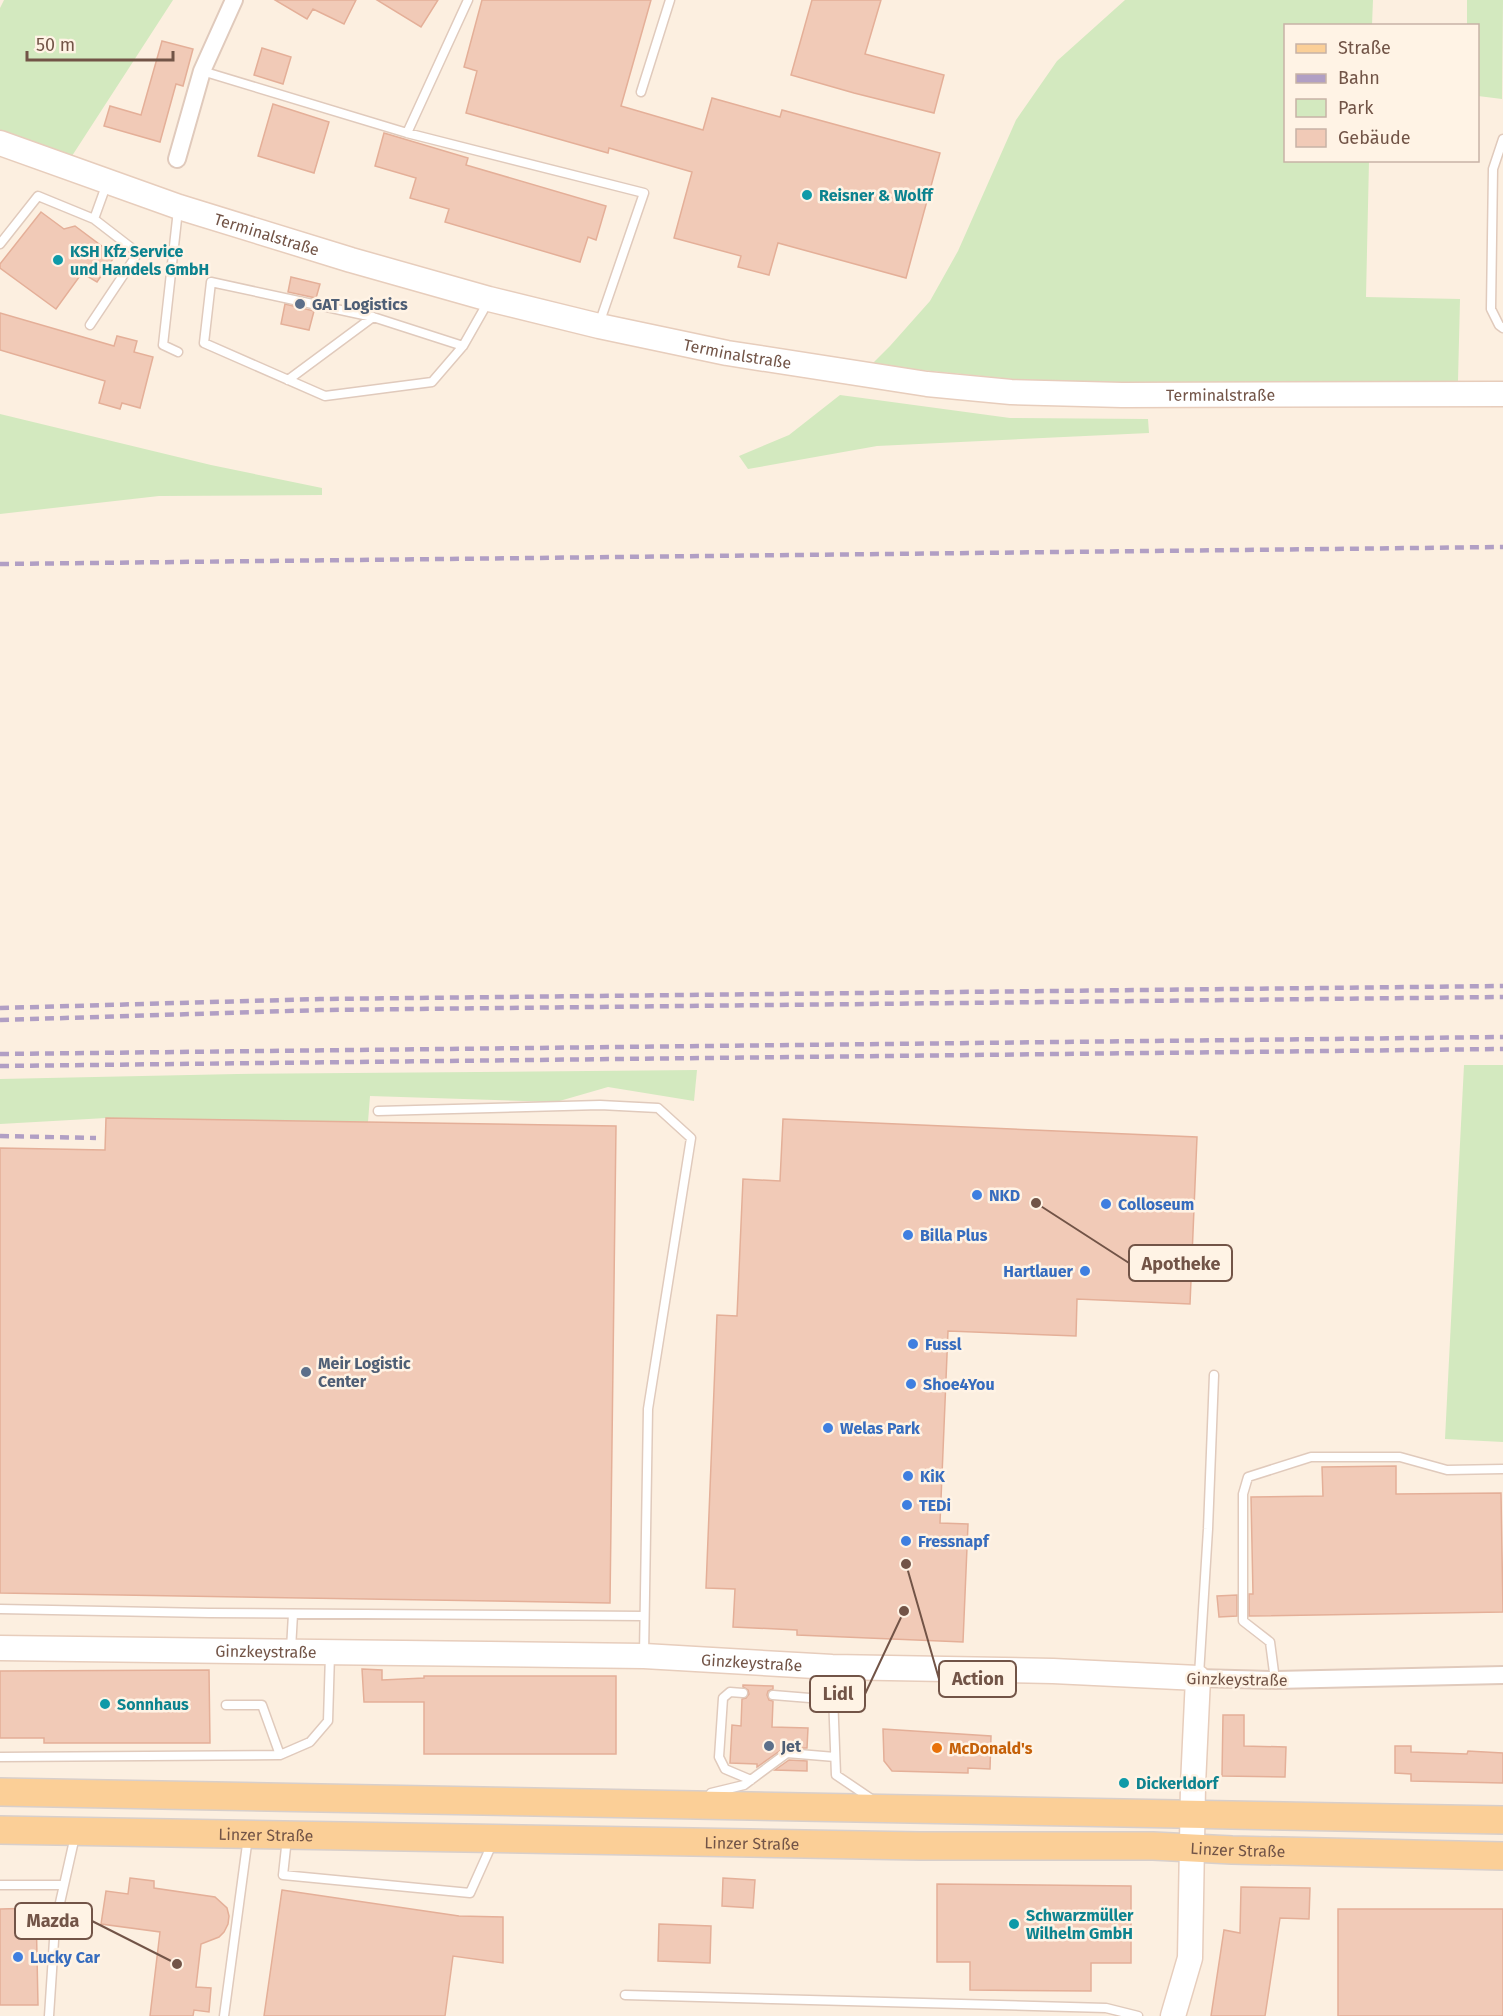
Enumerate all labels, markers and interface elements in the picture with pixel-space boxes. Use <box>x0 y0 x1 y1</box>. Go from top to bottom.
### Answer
scale bar <box>27 24 172 62</box>
legend <box>1284 24 1479 162</box>
text: 50 m <box>36 34 75 56</box>
text: Straße <box>1338 37 1391 59</box>
text: Bahn <box>1338 67 1380 89</box>
text: Park <box>1338 97 1374 119</box>
text: Gebäude <box>1338 127 1411 149</box>
place label: Reisner & Wolff <box>819 186 934 205</box>
marker: Reisner & Wolff <box>800 188 814 202</box>
street label: Terminalstraße <box>212 209 322 260</box>
place label: KSH Kfz Service und Handels GmbH <box>70 242 209 279</box>
marker: KSH Kfz Service und Handels GmbH <box>51 253 65 267</box>
place label: GAT Logistics <box>312 295 408 314</box>
marker: GAT Logistics <box>293 297 307 311</box>
street label: Terminalstraße <box>682 335 793 373</box>
street label: Terminalstraße <box>1166 386 1275 405</box>
place label: NKD <box>989 1186 1020 1205</box>
marker: NKD <box>970 1188 984 1202</box>
place label: Colloseum <box>1118 1195 1194 1214</box>
marker: Colloseum <box>1099 1197 1113 1211</box>
place label: Billa Plus <box>920 1226 988 1245</box>
marker: Billa Plus <box>901 1228 915 1242</box>
callout: Apotheke <box>1129 1245 1232 1281</box>
text: Apotheke <box>1141 1253 1220 1275</box>
place label: Hartlauer <box>1003 1262 1074 1281</box>
marker: Hartlauer <box>1078 1264 1092 1278</box>
place label: Fussl <box>925 1335 962 1354</box>
marker: Fussl <box>906 1337 920 1351</box>
place label: Meir Logistic Center <box>318 1354 411 1391</box>
marker: Meir Logistic Center <box>299 1365 313 1379</box>
place label: Shoe4You <box>923 1375 995 1394</box>
marker: Shoe4You <box>904 1377 918 1391</box>
place label: Welas Park <box>840 1419 920 1438</box>
marker: Welas Park <box>821 1421 835 1435</box>
place label: KiK <box>920 1467 946 1486</box>
marker: KiK <box>901 1469 915 1483</box>
place label: TEDi <box>919 1496 951 1515</box>
marker: TEDi <box>900 1498 914 1512</box>
place label: Fressnapf <box>918 1532 990 1551</box>
marker: Fressnapf <box>899 1534 913 1548</box>
street label: Ginzkeystraße <box>215 1642 317 1662</box>
street label: Ginzkeystraße <box>701 1650 803 1675</box>
callout: Action <box>939 1661 1016 1697</box>
text: Action <box>951 1668 1004 1690</box>
street label: Ginzkeystraße <box>1186 1669 1288 1690</box>
callout: Lidl <box>810 1676 865 1712</box>
text: Lidl <box>823 1683 854 1705</box>
place label: Sonnhaus <box>117 1695 189 1714</box>
marker: Sonnhaus <box>98 1697 112 1711</box>
place label: Jet <box>780 1737 802 1756</box>
marker: Jet <box>762 1739 776 1753</box>
place label: McDonald's <box>949 1739 1033 1758</box>
marker: McDonald's <box>930 1741 944 1755</box>
place label: Dickerldorf <box>1136 1774 1219 1793</box>
marker: Dickerldorf <box>1117 1776 1131 1790</box>
street label: Linzer Straße <box>218 1825 314 1845</box>
street label: Linzer Straße <box>704 1833 800 1854</box>
street label: Linzer Straße <box>1190 1839 1285 1861</box>
callout: Mazda <box>15 1903 92 1939</box>
place label: Schwarzmüller Wilhelm GmbH <box>1026 1906 1134 1943</box>
text: Mazda <box>27 1910 80 1932</box>
marker: Schwarzmüller Wilhelm GmbH <box>1007 1917 1021 1931</box>
place label: Lucky Car <box>30 1948 101 1967</box>
marker: Lucky Car <box>11 1950 25 1964</box>

